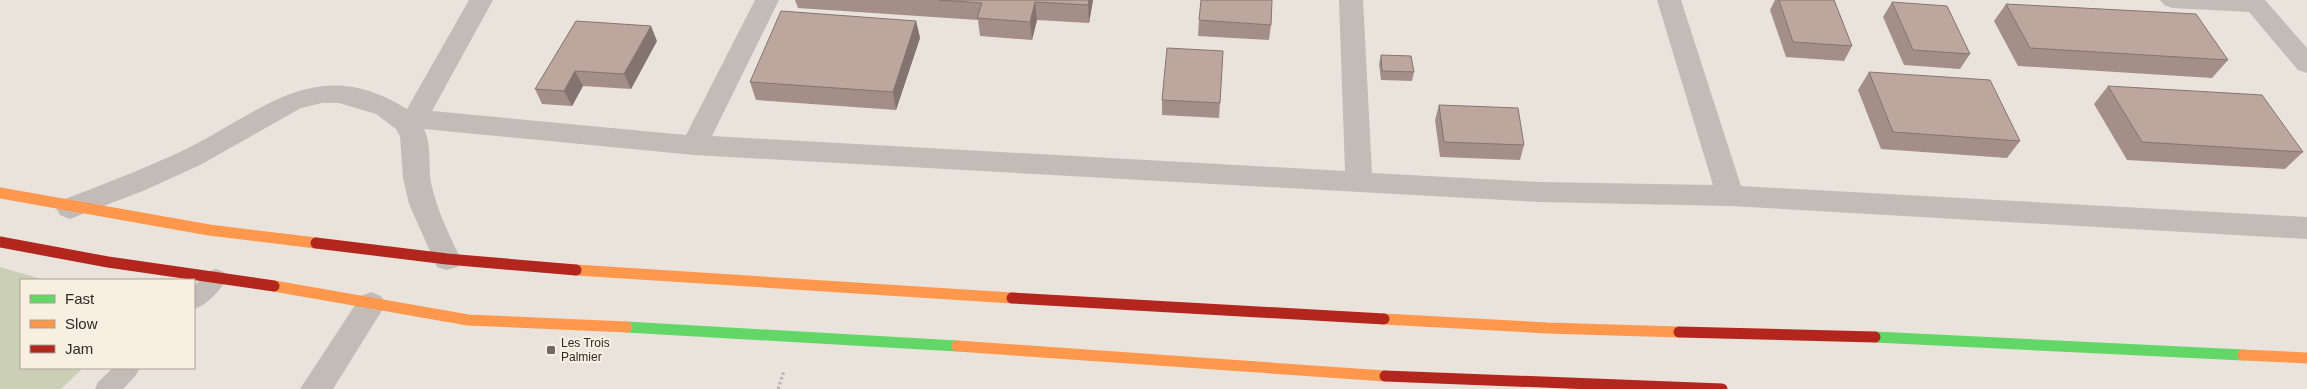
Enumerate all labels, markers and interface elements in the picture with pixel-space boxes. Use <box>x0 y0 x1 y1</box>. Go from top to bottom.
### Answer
legend <box>20 279 195 369</box>
text: Fast <box>65 290 95 307</box>
text: Slow <box>65 315 98 332</box>
place label: Les Trois Palmier <box>561 336 610 364</box>
text: Jam <box>65 340 93 357</box>
marker: Les Trois Palmier <box>545 344 557 356</box>

